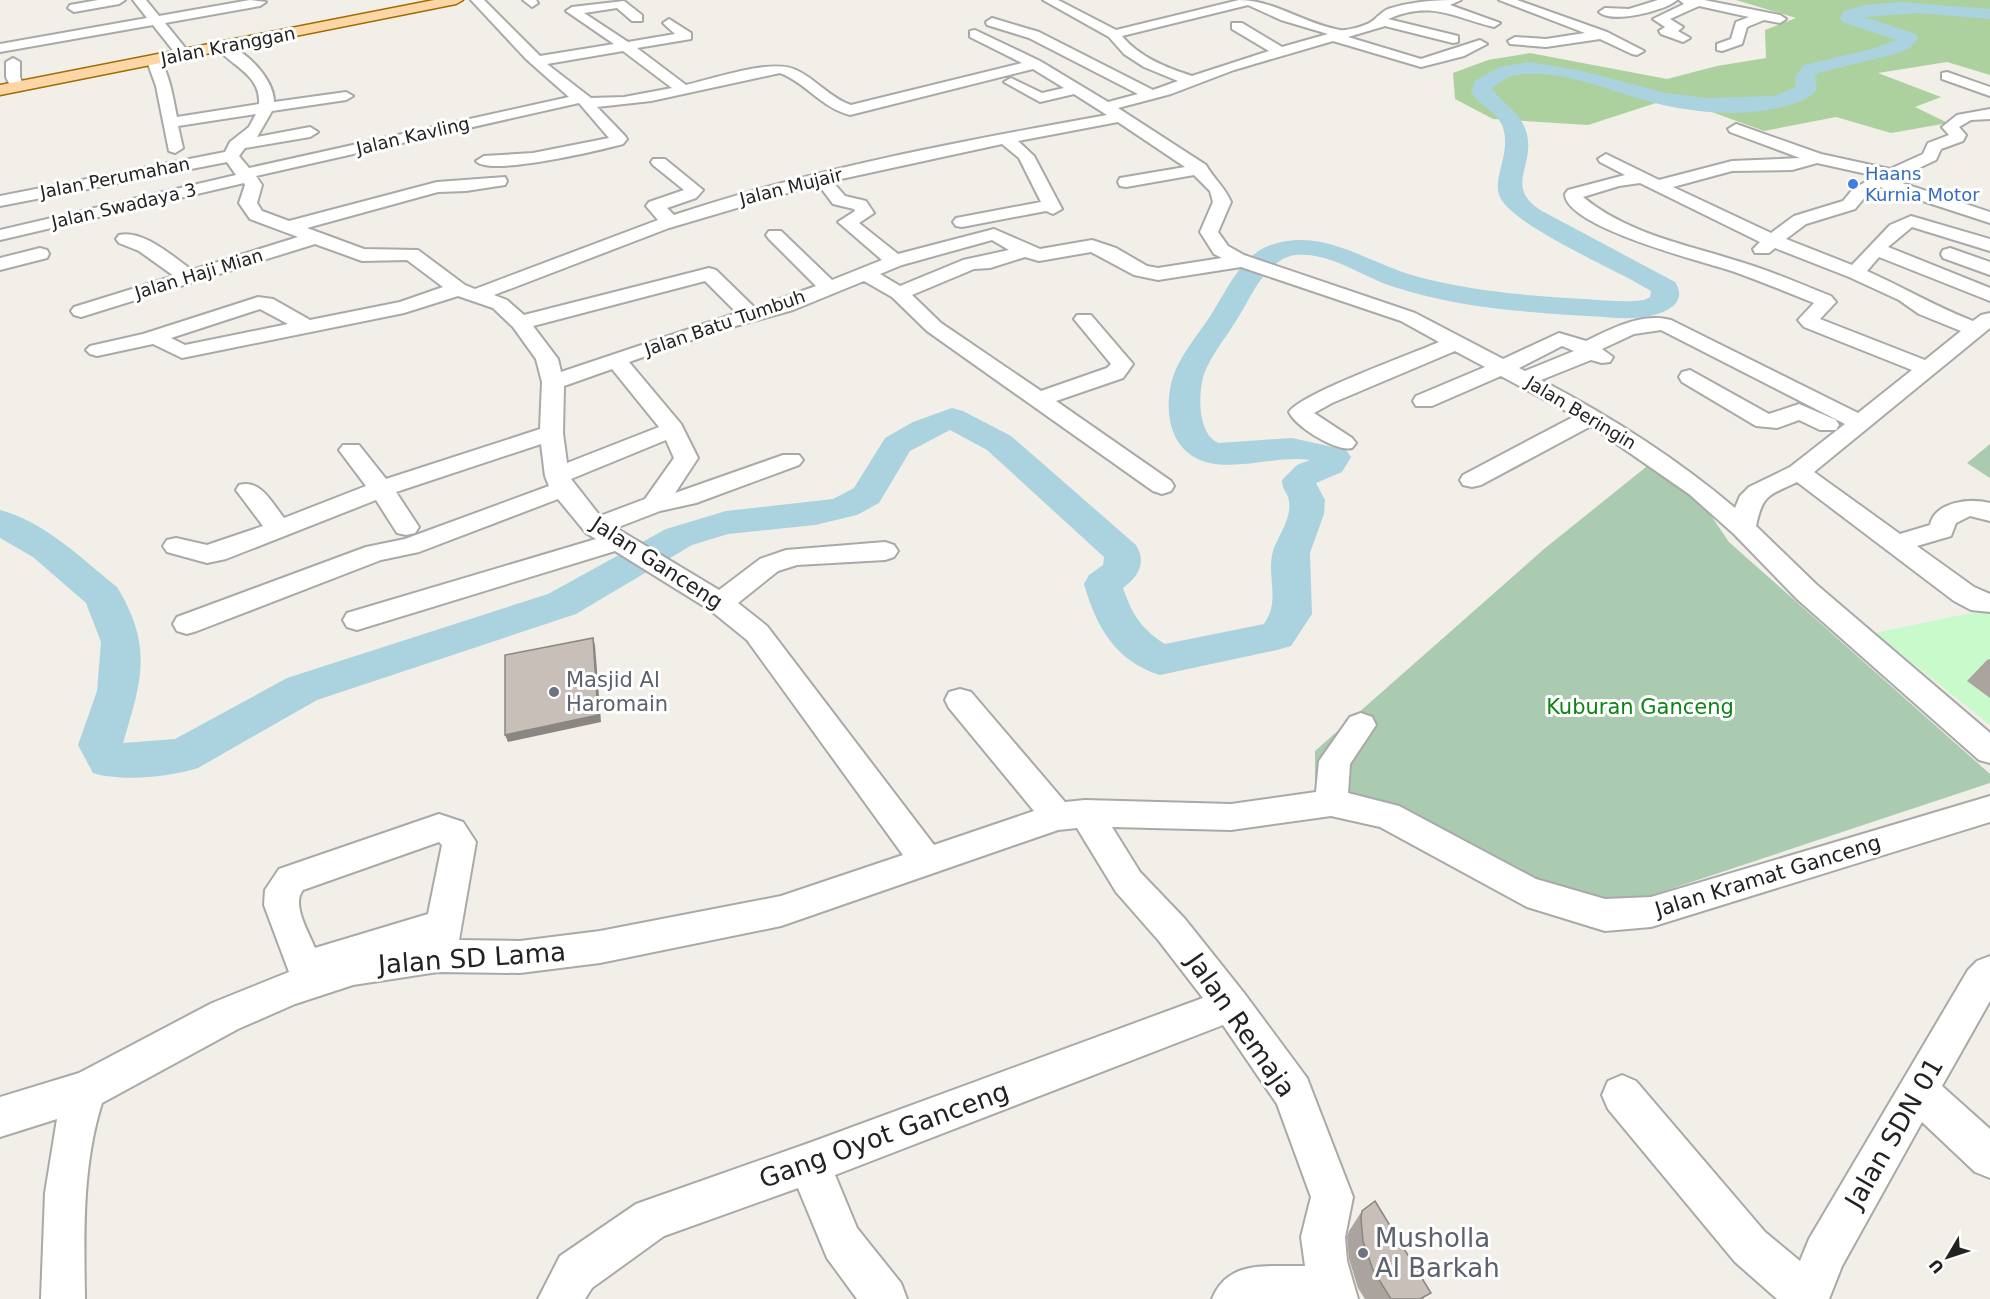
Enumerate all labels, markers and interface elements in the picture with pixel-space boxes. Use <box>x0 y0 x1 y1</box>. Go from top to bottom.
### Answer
street label: Jalan Kranggan <box>158 22 297 69</box>
street label: Jalan Kavling <box>353 112 472 159</box>
street label: Jalan Perumahan <box>37 153 192 203</box>
street label: Jalan Mujair <box>736 163 845 210</box>
place label: Haans Kurnia Motor <box>1865 163 1980 205</box>
marker: Haans Kurnia Motor <box>1846 177 1860 191</box>
street label: Jalan Swadaya 3 <box>48 179 198 233</box>
street label: Jalan Haji Mian <box>131 244 265 303</box>
street label: Jalan Batu Tumbuh <box>641 285 808 360</box>
street label: Jalan Beringin <box>1522 371 1640 454</box>
street label: Jalan Ganceng <box>585 511 727 614</box>
place label: Masjid Al Haromain <box>566 668 668 716</box>
marker: Masjid Al Haromain <box>547 685 561 699</box>
park label: Kuburan Ganceng <box>1546 695 1734 719</box>
street label: Jalan Kramat Ganceng <box>1650 830 1884 922</box>
street label: Jalan SD Lama <box>375 936 567 980</box>
street label: Jalan Remaja <box>1179 946 1302 1103</box>
street label: Jalan SDN 01 <box>1838 1052 1949 1215</box>
street label: Gang Oyot Ganceng <box>755 1076 1013 1194</box>
place label: Musholla Al Barkah <box>1375 1223 1500 1283</box>
north arrow <box>1918 1227 1978 1287</box>
marker: Musholla Al Barkah <box>1356 1246 1370 1260</box>
text: U <box>1925 1255 1948 1277</box>

